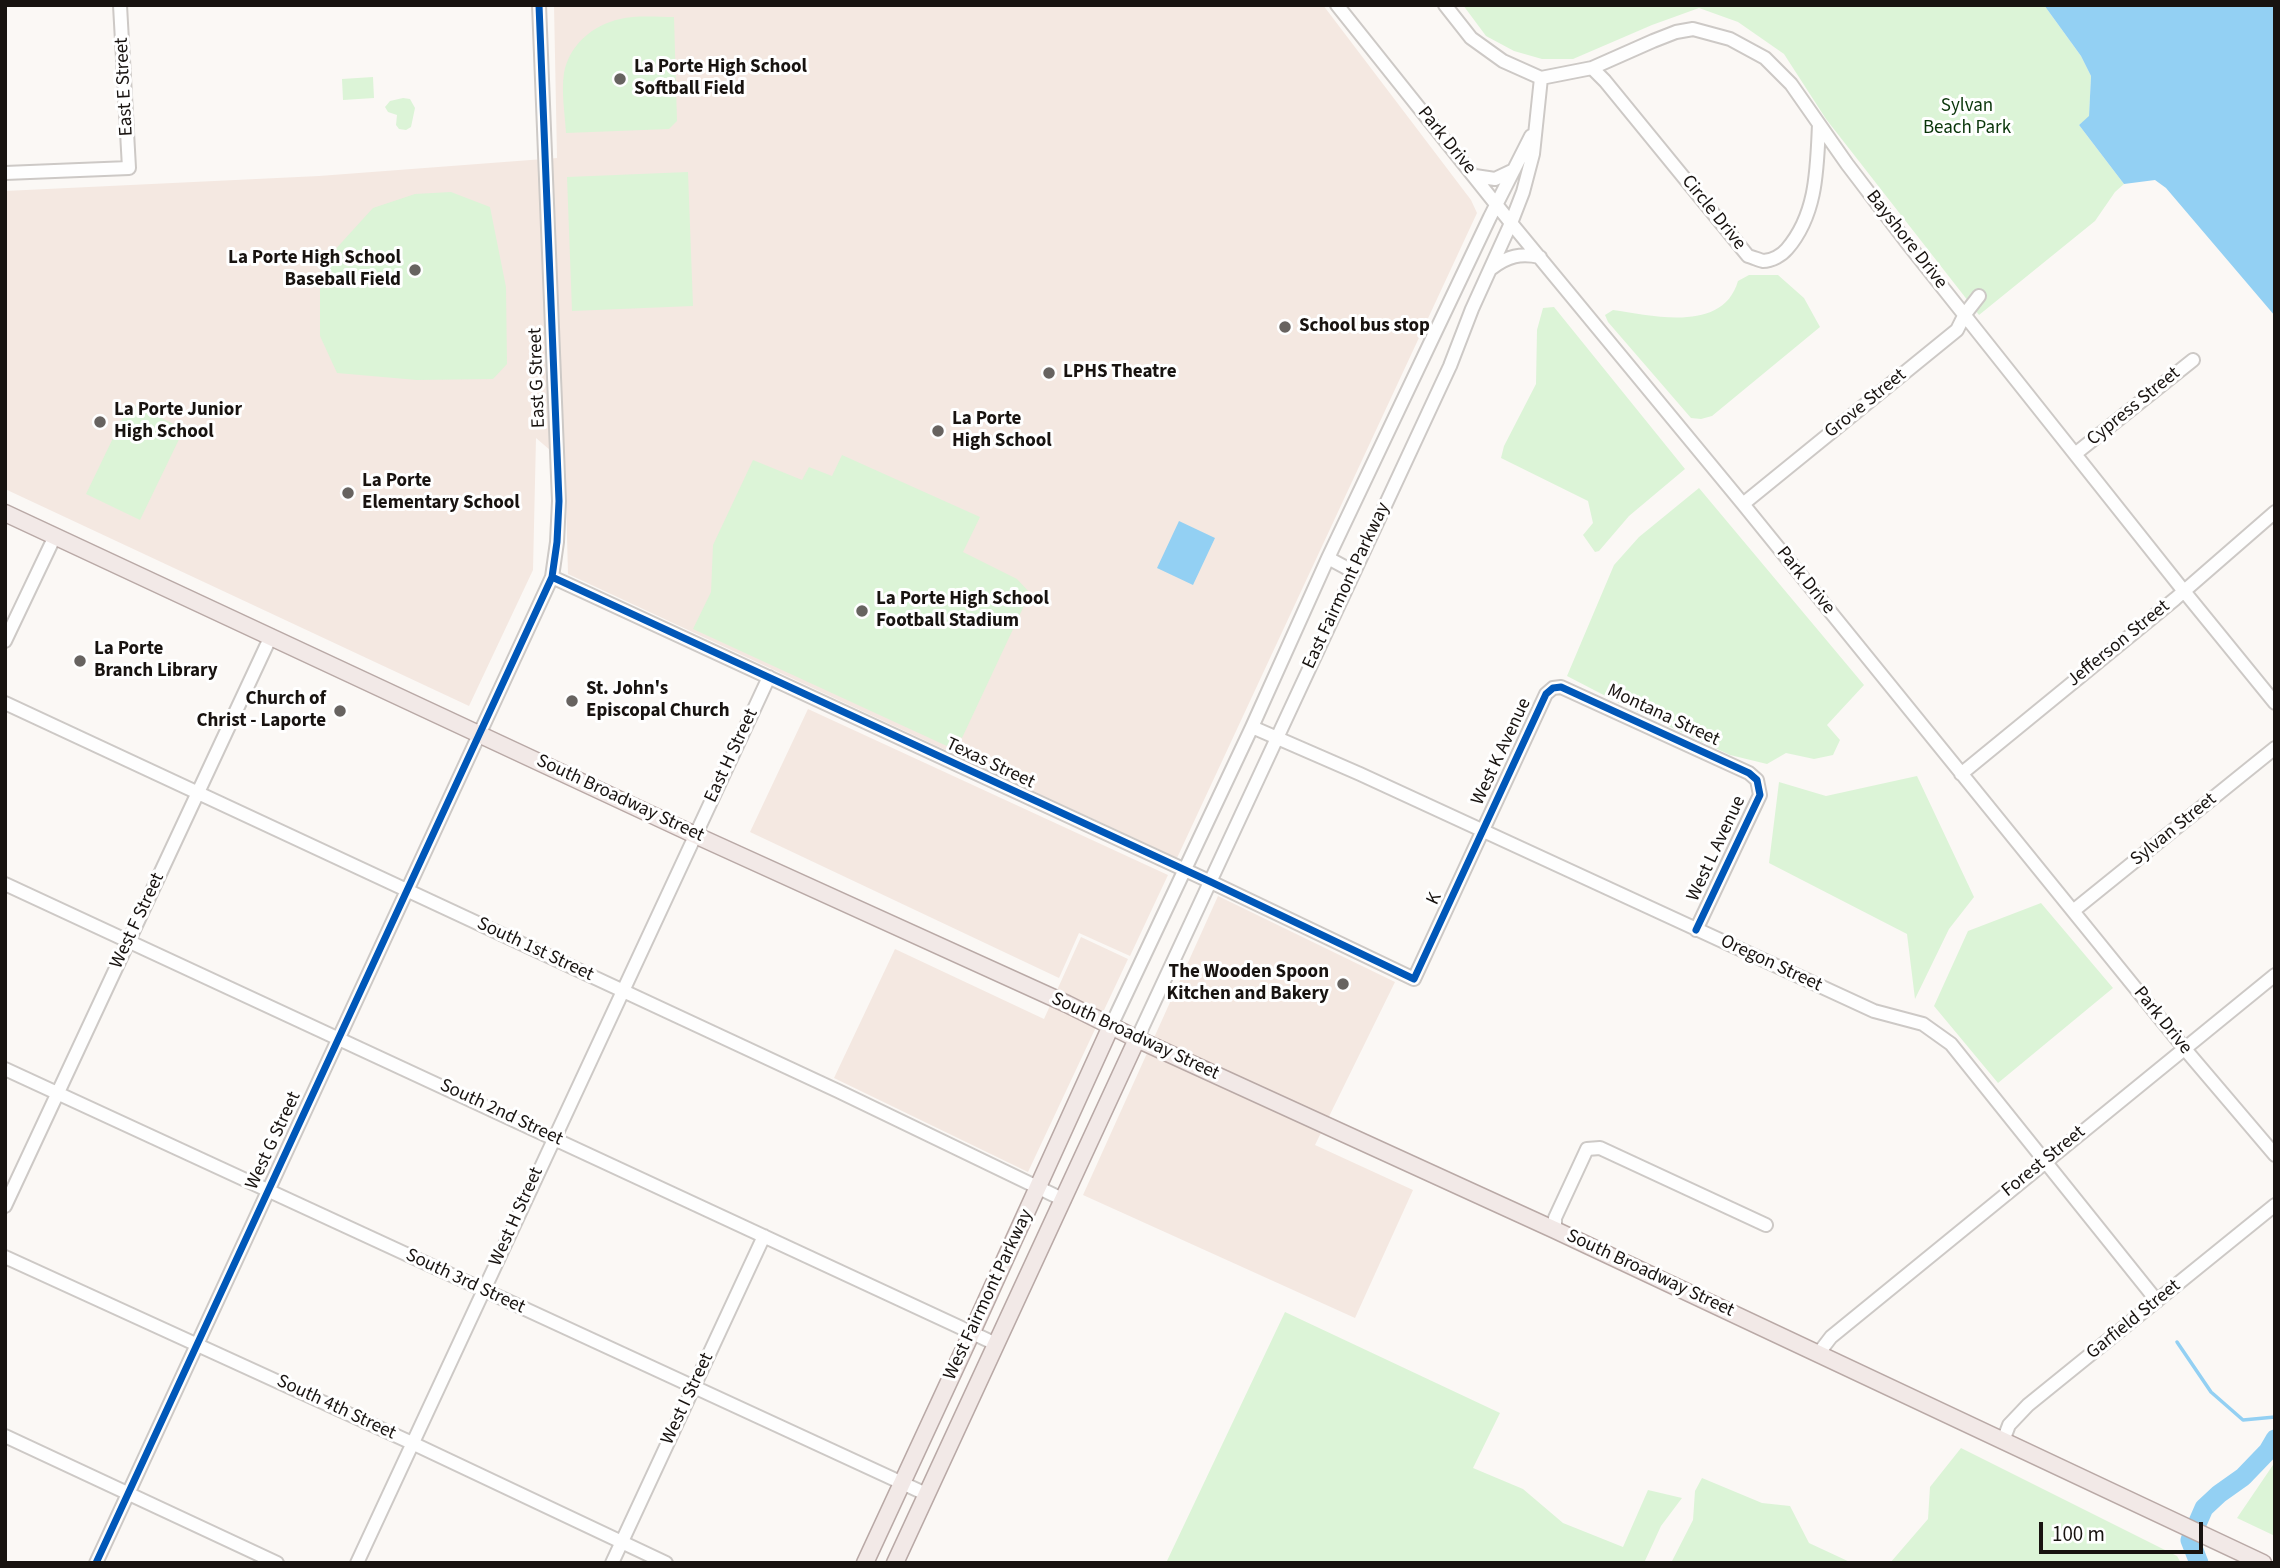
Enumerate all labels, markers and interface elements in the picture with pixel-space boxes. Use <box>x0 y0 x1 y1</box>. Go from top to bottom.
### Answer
street label: East E Street <box>111 37 139 137</box>
place label: La Porte High School Softball Field <box>634 57 807 101</box>
marker: La Porte High School Softball Field <box>612 71 628 87</box>
park label: Sylvan Beach Park <box>1923 96 2011 140</box>
street label: Park Drive <box>1412 103 1480 179</box>
street label: Circle Drive <box>1676 171 1750 255</box>
street label: Bayshore Drive <box>1860 186 1952 294</box>
place label: La Porte High School Baseball Field <box>228 248 401 292</box>
marker: La Porte High School Baseball Field <box>407 262 423 278</box>
place label: School bus stop <box>1299 316 1430 338</box>
marker: School bus stop <box>1277 319 1293 335</box>
street label: East G Street <box>525 327 551 429</box>
place label: LPHS Theatre <box>1063 362 1177 384</box>
street label: Cypress Street <box>2083 363 2185 451</box>
street label: Grove Street <box>1821 364 1911 444</box>
marker: LPHS Theatre <box>1041 365 1057 381</box>
place label: La Porte Junior High School <box>114 400 242 444</box>
place label: La Porte High School <box>952 409 1052 453</box>
marker: La Porte Junior High School <box>92 414 108 430</box>
marker: La Porte High School <box>930 423 946 439</box>
place label: La Porte Elementary School <box>362 471 520 515</box>
marker: La Porte Elementary School <box>340 485 356 501</box>
street label: East Fairmont Parkway <box>1298 499 1396 673</box>
street label: Park Drive <box>1771 543 1839 619</box>
place label: La Porte High School Football Stadium <box>876 589 1049 633</box>
street label: Jefferson Street <box>2063 596 2175 692</box>
marker: La Porte High School Football Stadium <box>854 603 870 619</box>
place label: La Porte Branch Library <box>94 639 218 683</box>
marker: La Porte Branch Library <box>72 653 88 669</box>
place label: St. John's Episcopal Church <box>586 679 730 723</box>
street label: Montana Street <box>1603 680 1723 752</box>
place label: Church of Christ - Laporte <box>196 689 326 733</box>
marker: St. John's Episcopal Church <box>564 693 580 709</box>
street label: West K Avenue <box>1467 695 1537 809</box>
marker: Church of Christ - Laporte <box>332 703 348 719</box>
street label: East H Street <box>700 705 764 807</box>
street label: Texas Street <box>942 734 1038 794</box>
street label: South Broadway Street <box>533 750 707 848</box>
street label: Sylvan Street <box>2127 789 2221 871</box>
street label: West L Avenue <box>1683 793 1751 905</box>
street label: West F Street <box>106 870 170 972</box>
street label: K <box>1422 889 1448 909</box>
street label: South 1st Street <box>473 913 597 987</box>
street label: Oregon Street <box>1716 930 1826 998</box>
place label: The Wooden Spoon Kitchen and Bakery <box>1167 962 1329 1006</box>
marker: The Wooden Spoon Kitchen and Bakery <box>1335 976 1351 992</box>
street label: Park Drive <box>2128 983 2196 1059</box>
street label: South Broadway Street <box>1048 988 1222 1086</box>
street label: South 2nd Street <box>436 1075 566 1151</box>
street label: West G Street <box>241 1088 307 1194</box>
street label: Forest Street <box>1998 1121 2090 1203</box>
street label: West H Street <box>485 1164 549 1270</box>
street label: West Fairmont Parkway <box>939 1206 1039 1384</box>
street label: South Broadway Street <box>1563 1225 1737 1323</box>
street label: South 3rd Street <box>402 1244 528 1320</box>
street label: Garfield Street <box>2082 1275 2186 1365</box>
street label: West I Street <box>657 1350 719 1448</box>
street label: South 4th Street <box>273 1370 399 1446</box>
scale bar <box>2042 1508 2206 1552</box>
text: 100 m <box>2052 1519 2105 1549</box>

